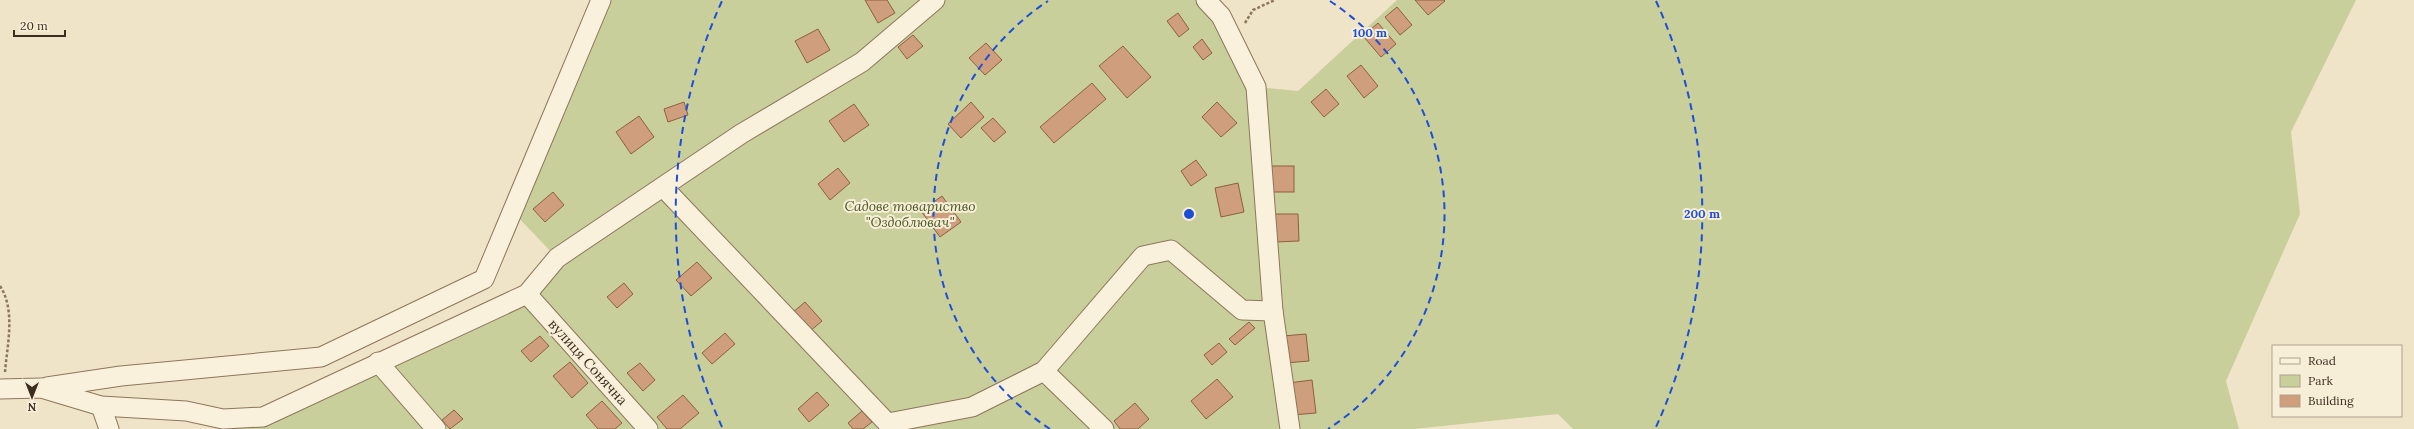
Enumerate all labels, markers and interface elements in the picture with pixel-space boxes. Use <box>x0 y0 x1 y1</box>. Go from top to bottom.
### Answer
scale bar <box>14 12 65 38</box>
text: 20 m <box>20 18 48 33</box>
text: 100 m <box>1353 25 1387 40</box>
park label: Садове товариство "Оздоблювач" <box>844 197 976 231</box>
text: 200 m <box>1684 206 1720 221</box>
centre of rings <box>1182 207 1196 221</box>
street label: вулиця Сонячна <box>545 315 631 409</box>
legend <box>2272 345 2402 417</box>
text: Road <box>2308 353 2336 368</box>
text: Park <box>2308 373 2334 388</box>
north arrow <box>12 377 52 417</box>
text: Building <box>2308 393 2354 408</box>
text: N <box>27 400 36 414</box>

